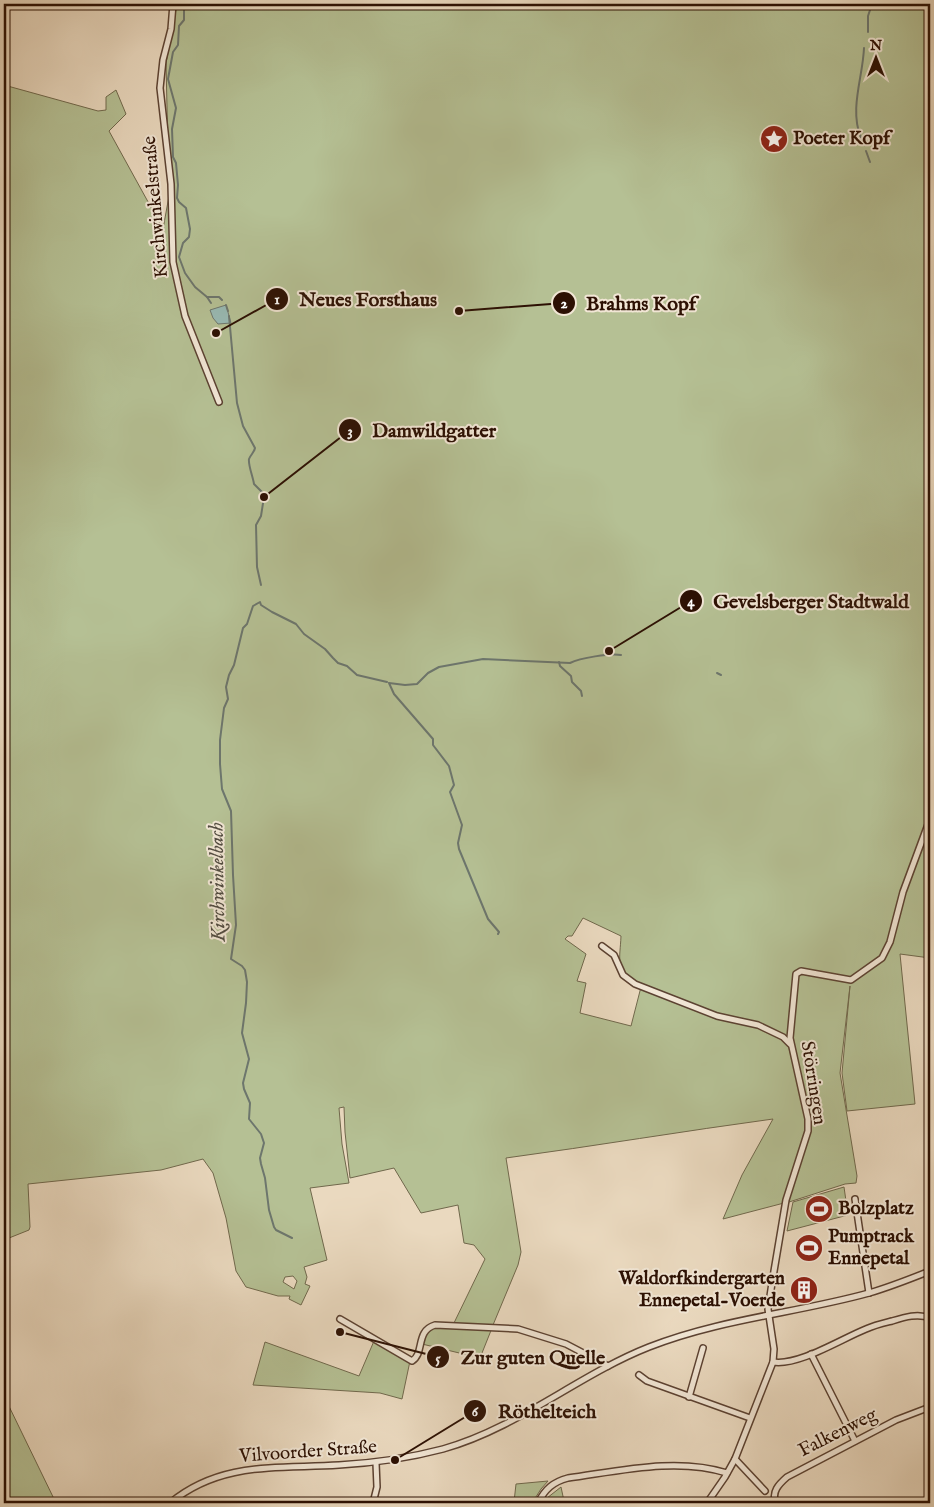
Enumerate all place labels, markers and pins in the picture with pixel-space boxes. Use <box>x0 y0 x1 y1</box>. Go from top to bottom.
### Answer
place icon: Poeter Kopf <box>759 124 789 154</box>
place label: Poeter Kopf <box>793 127 893 151</box>
callout: Neues Forsthaus <box>264 282 448 317</box>
callout: Brahms Kopf <box>551 285 706 320</box>
callout: Damwildgatter <box>337 413 506 448</box>
callout: Gevelsberger Stadtwald <box>678 583 919 618</box>
sports icon: Bolzplatz <box>804 1194 834 1224</box>
place label: Bolzplatz <box>838 1197 914 1221</box>
place label: Pumptrack Ennepetal <box>828 1225 915 1271</box>
sports icon: Pumptrack Ennepetal <box>794 1233 824 1263</box>
place label: Waldorfkindergarten Ennepetal-Voerde <box>617 1267 785 1313</box>
building icon: Waldorfkindergarten Ennepetal-Voerde <box>789 1275 819 1305</box>
callout: Zur guten Quelle <box>426 1340 615 1375</box>
callout: Röthelteich <box>463 1393 606 1428</box>

